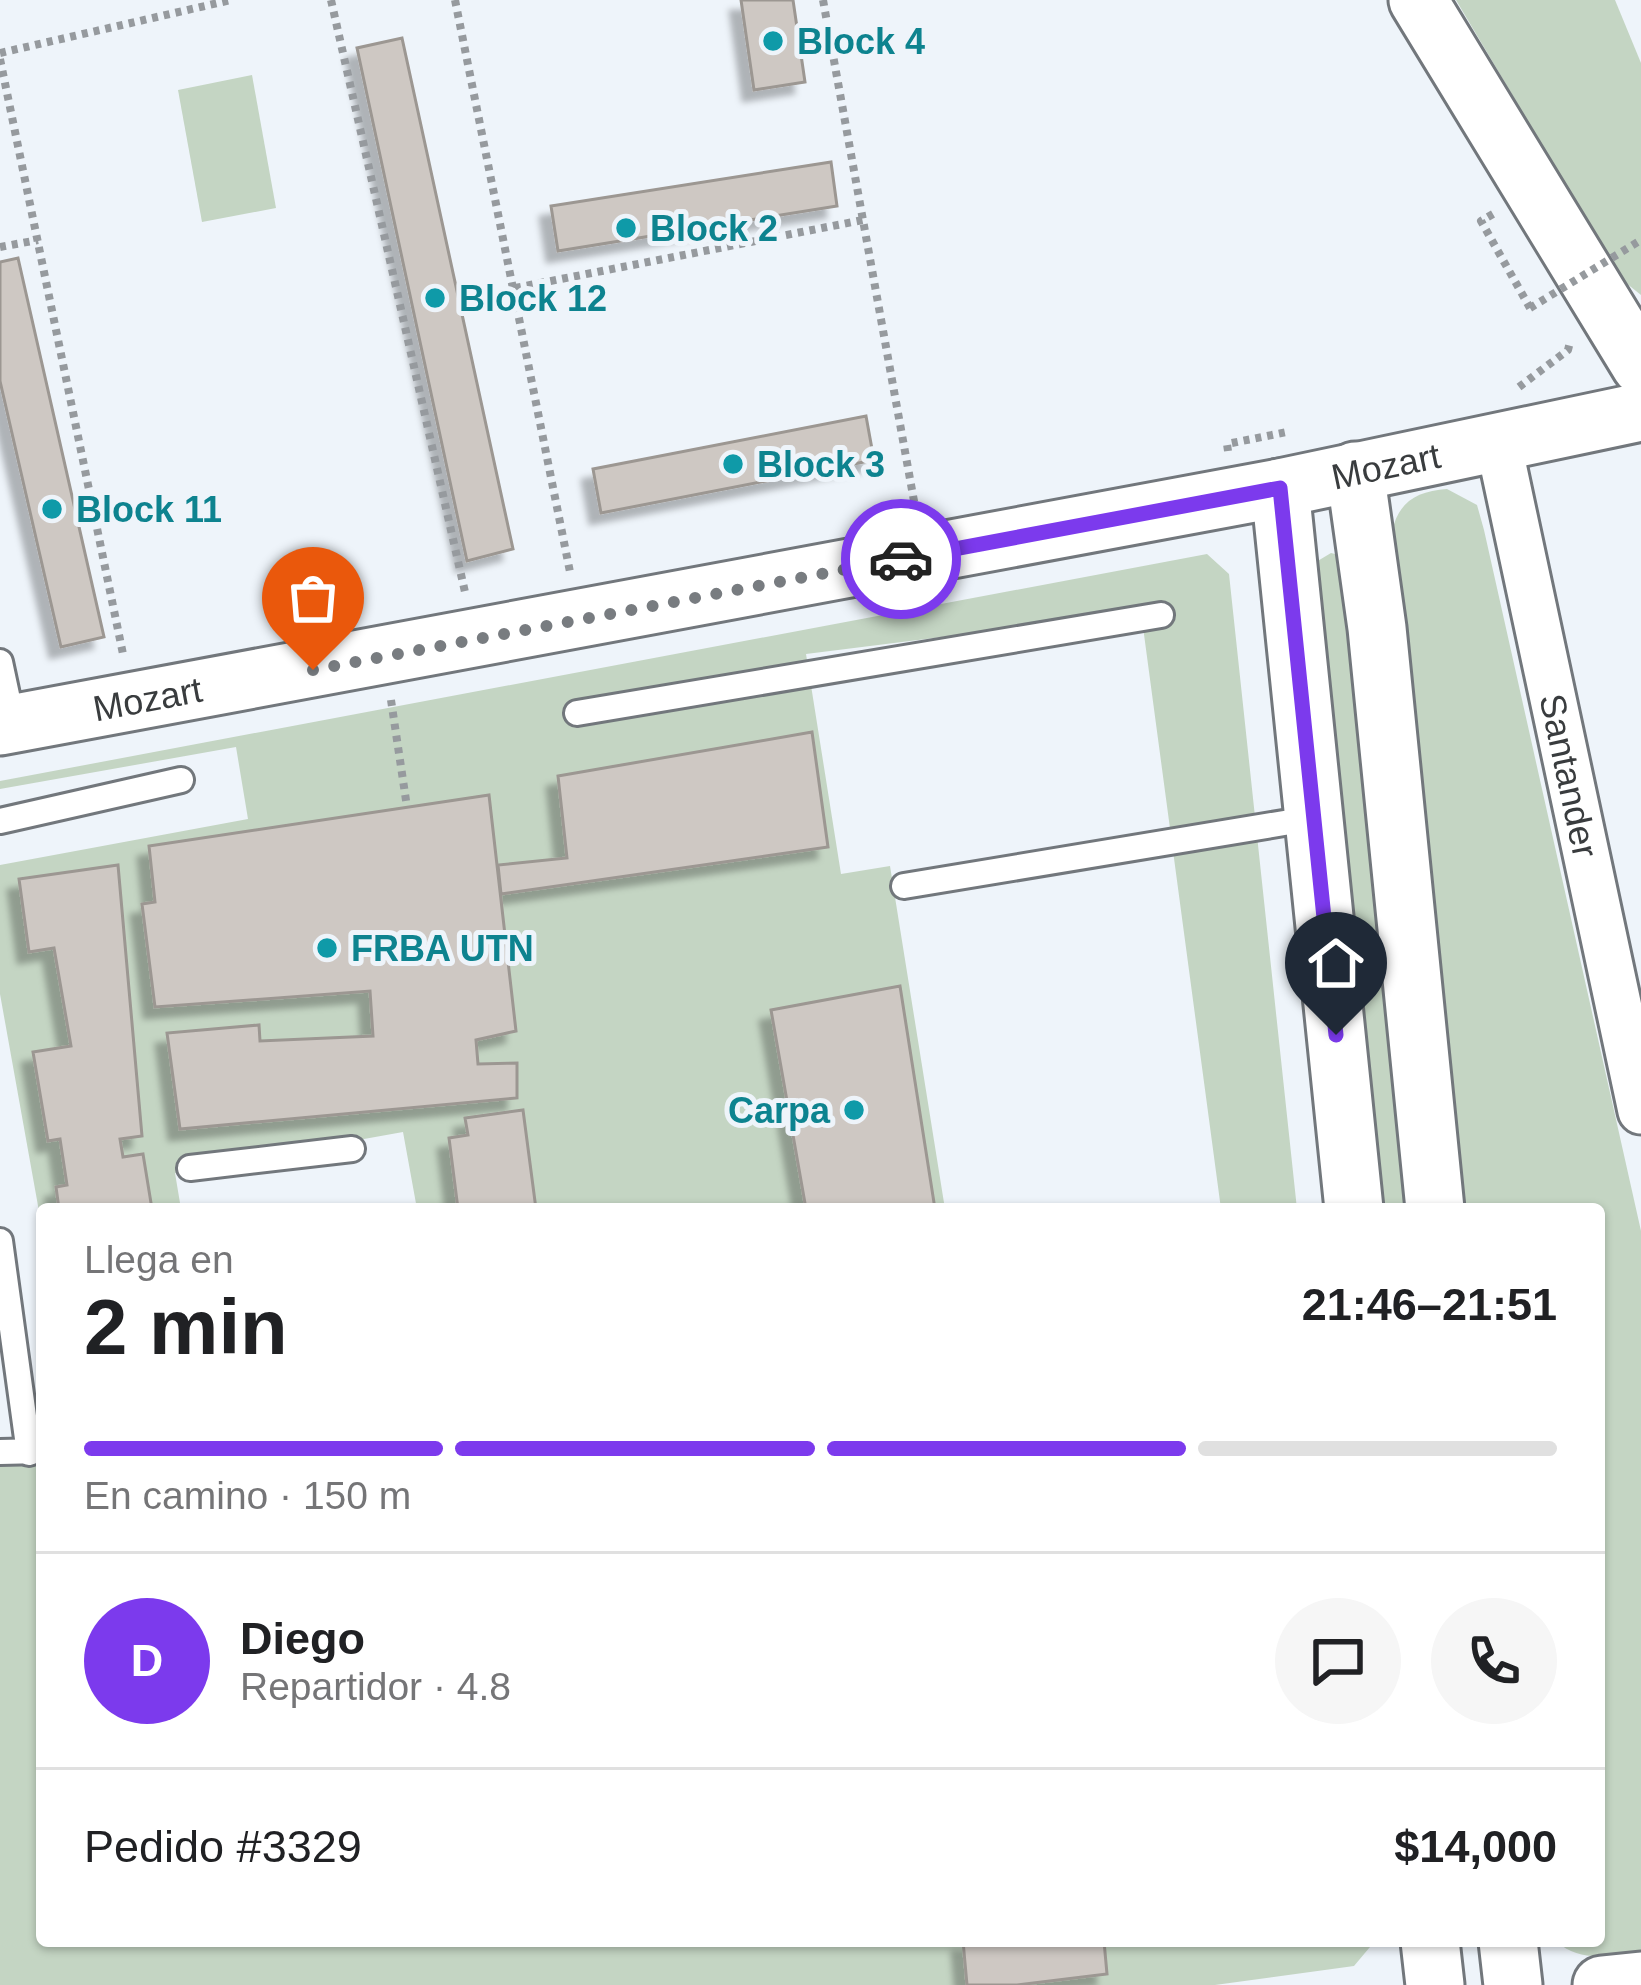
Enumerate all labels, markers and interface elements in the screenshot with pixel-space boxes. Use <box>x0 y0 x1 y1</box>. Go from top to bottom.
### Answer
place label: Block 4 <box>797 21 925 62</box>
marker: Block 4 <box>760 28 786 54</box>
place label: Block 2 <box>650 208 778 249</box>
marker: Block 2 <box>613 215 639 241</box>
place label: Block 12 <box>459 278 607 319</box>
marker: Block 12 <box>422 285 448 311</box>
street label: Mozart <box>1328 434 1444 497</box>
place label: Block 3 <box>757 444 885 485</box>
marker: Block 3 <box>720 451 746 477</box>
place label: Block 11 <box>76 489 222 530</box>
marker: Block 11 <box>39 496 65 522</box>
courier <box>841 499 961 619</box>
icon: car <box>868 526 934 592</box>
pin <box>262 547 364 670</box>
icon: bag <box>280 565 346 631</box>
street label: Mozart <box>90 668 205 729</box>
street label: Santander <box>1532 690 1607 861</box>
pin <box>1285 912 1387 1035</box>
place label: FRBA UTN <box>351 928 534 969</box>
icon: home <box>1303 930 1369 996</box>
marker: FRBA UTN <box>314 935 340 961</box>
place label: Carpa <box>728 1090 831 1131</box>
marker: Carpa <box>841 1097 867 1123</box>
text: Llega en <box>84 1238 234 1281</box>
text: 21:46–21:51 <box>1302 1279 1557 1330</box>
text: 2 min <box>84 1283 288 1371</box>
text: En camino · 150 m <box>84 1474 411 1517</box>
button: chat <box>1275 1598 1401 1724</box>
button: phone <box>1431 1598 1557 1724</box>
text: Diego <box>240 1613 365 1664</box>
text: D <box>131 1635 163 1686</box>
text: Repartidor · 4.8 <box>240 1665 511 1708</box>
text: Pedido #3329 <box>84 1821 362 1872</box>
text: $14,000 <box>1394 1821 1557 1872</box>

